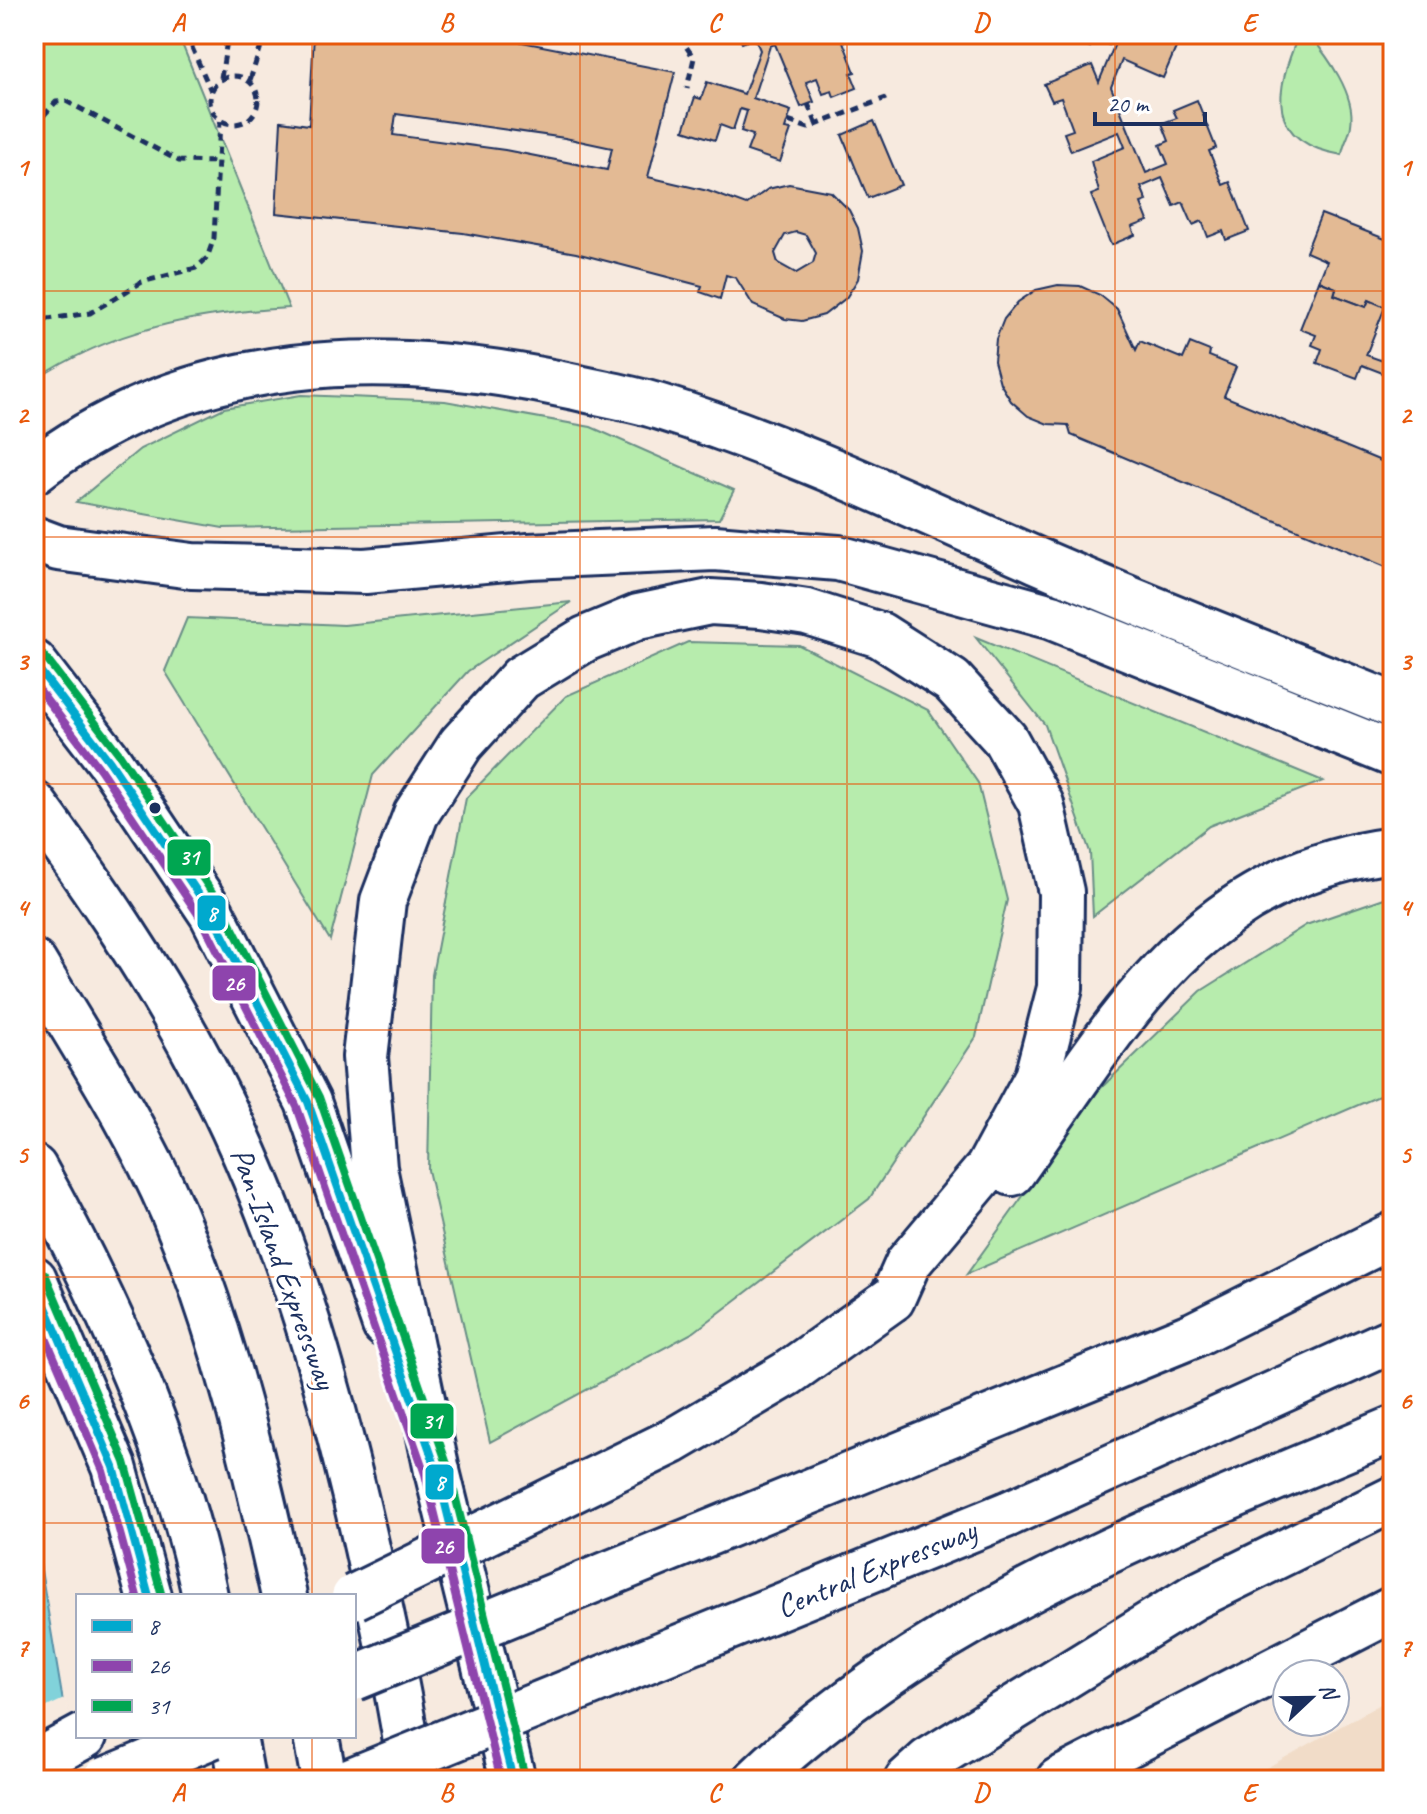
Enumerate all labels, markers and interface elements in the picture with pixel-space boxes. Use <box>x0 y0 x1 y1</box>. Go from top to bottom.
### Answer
text: A <box>171 6 186 39</box>
text: B <box>439 6 455 39</box>
text: C <box>708 6 724 39</box>
text: D <box>973 6 991 39</box>
text: E <box>1242 6 1260 39</box>
scale bar <box>1095 76 1205 126</box>
text: 20 m <box>1107 89 1150 119</box>
text: 1 <box>16 151 31 184</box>
text: 1 <box>1399 151 1414 184</box>
text: 2 <box>16 398 30 431</box>
text: 2 <box>1399 398 1413 431</box>
text: 3 <box>16 645 30 678</box>
text: 3 <box>1399 645 1413 678</box>
unlabelled marker <box>147 800 163 816</box>
line badge: 31 <box>166 838 212 877</box>
text: 31 <box>179 844 201 872</box>
text: 4 <box>16 891 31 924</box>
text: 4 <box>1399 891 1414 924</box>
line badge: 8 <box>196 894 227 932</box>
text: 8 <box>207 900 220 928</box>
line badge: 26 <box>211 964 257 1002</box>
text: 26 <box>224 970 246 998</box>
text: 5 <box>16 1138 30 1171</box>
text: 5 <box>1399 1138 1413 1171</box>
street label: Pan-Island Expressway <box>221 1142 347 1396</box>
text: 6 <box>16 1384 30 1417</box>
text: 6 <box>1399 1384 1413 1417</box>
line badge: 31 <box>409 1402 455 1440</box>
text: 31 <box>422 1408 444 1436</box>
line badge: 8 <box>424 1463 455 1501</box>
text: 8 <box>435 1469 448 1497</box>
street label: Central Expressway <box>770 1509 984 1627</box>
line badge: 26 <box>420 1527 466 1565</box>
text: 26 <box>433 1533 455 1561</box>
legend <box>76 1594 356 1738</box>
text: 8 <box>148 1611 161 1641</box>
text: 7 <box>16 1631 30 1664</box>
text: 7 <box>1399 1631 1413 1664</box>
text: 26 <box>148 1651 171 1681</box>
north arrow <box>1271 1658 1351 1738</box>
text: N <box>1313 1679 1345 1706</box>
text: 31 <box>148 1691 171 1721</box>
text: A <box>171 1776 186 1809</box>
text: B <box>439 1776 455 1809</box>
text: C <box>708 1776 724 1809</box>
text: D <box>973 1776 991 1809</box>
text: E <box>1242 1776 1260 1809</box>

